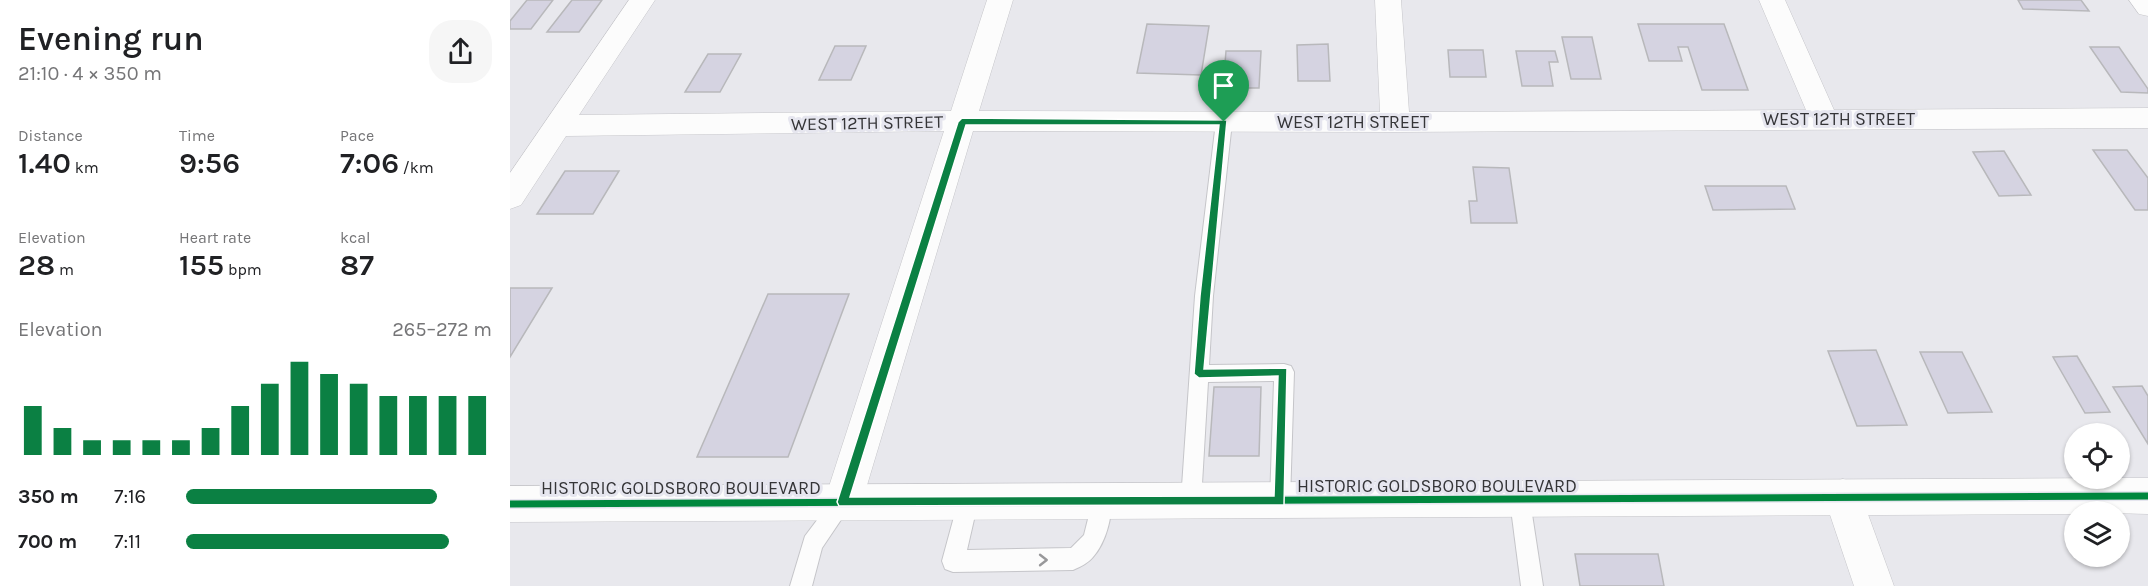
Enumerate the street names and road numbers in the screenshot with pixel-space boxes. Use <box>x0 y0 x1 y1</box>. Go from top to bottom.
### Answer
street label: WEST 12TH STREET <box>1763 108 1915 130</box>
street label: WEST 12TH STREET <box>791 111 943 135</box>
street label: WEST 12TH STREET <box>1277 111 1429 133</box>
street label: HISTORIC GOLDSBORO BOULEVARD <box>1297 475 1577 497</box>
street label: HISTORIC GOLDSBORO BOULEVARD <box>541 477 821 499</box>

